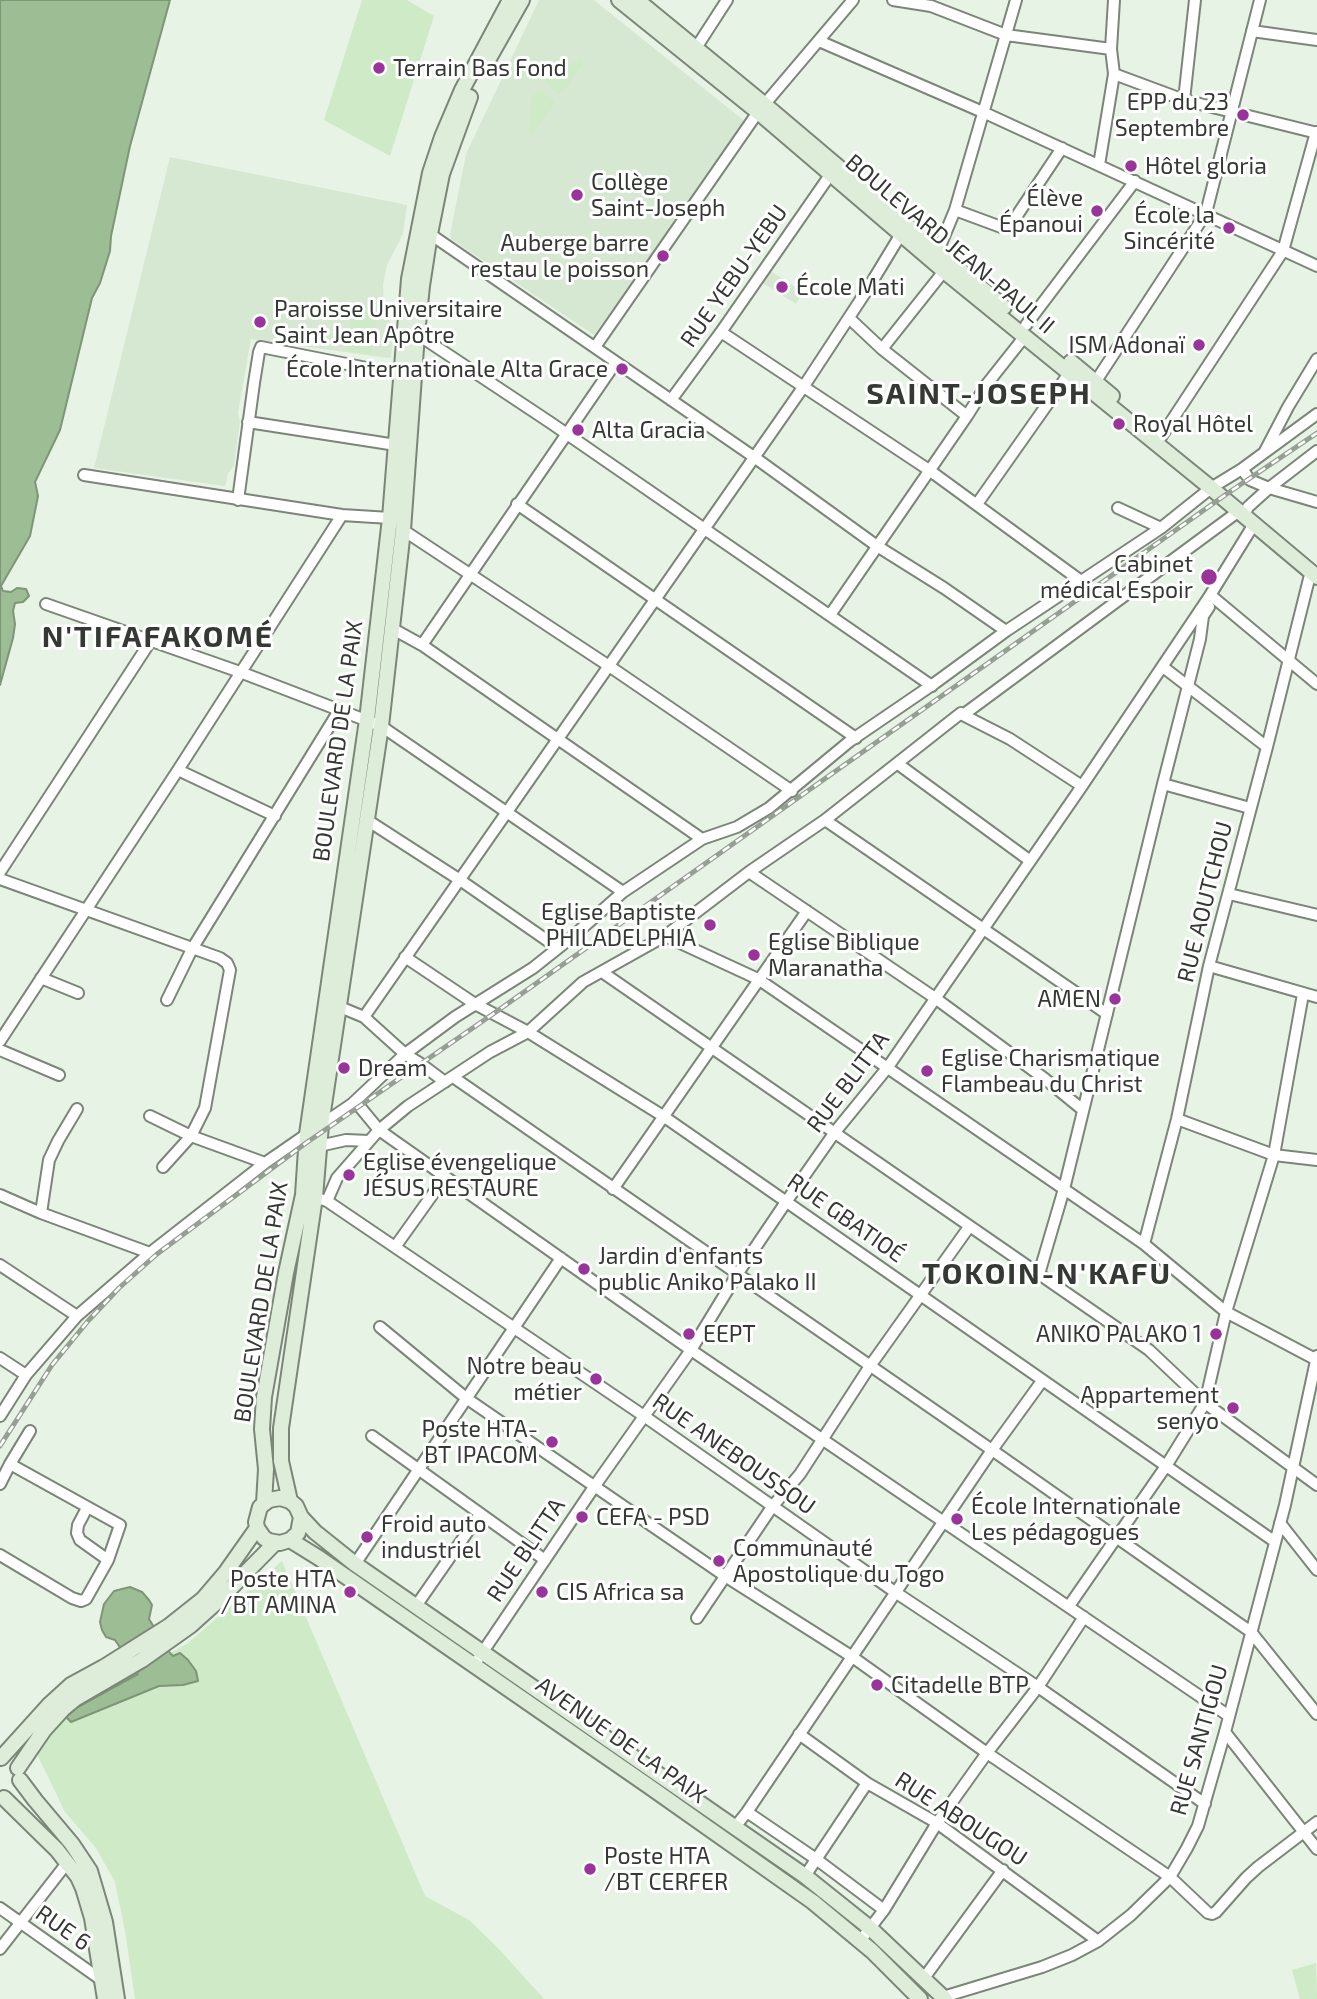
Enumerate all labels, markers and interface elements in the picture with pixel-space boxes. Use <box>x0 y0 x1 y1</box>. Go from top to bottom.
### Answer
place label: Terrain Bas Fond <box>393 54 567 82</box>
marker: Terrain Bas Fond <box>371 60 387 76</box>
place label: EPP du 23 Septembre <box>1115 88 1229 142</box>
marker: EPP du 23 Septembre <box>1235 107 1251 123</box>
street label: BOULEVARD JEAN-PAUL II <box>840 148 1060 340</box>
place label: Hôtel gloria <box>1145 152 1267 180</box>
marker: Hôtel gloria <box>1123 158 1139 174</box>
place label: Collège Saint-Joseph <box>591 168 725 222</box>
place label: Élève Épanoui <box>999 184 1083 238</box>
marker: Collège Saint-Joseph <box>569 187 585 203</box>
street label: RUE YEBU-YEBU <box>675 199 793 353</box>
place label: École la Sincérité <box>1124 201 1215 255</box>
marker: Élève Épanoui <box>1089 203 1105 219</box>
marker: École la Sincérité <box>1221 220 1237 236</box>
place label: Auberge barre restau le poisson <box>470 229 649 283</box>
marker: Auberge barre restau le poisson <box>655 248 671 264</box>
place label: École Mati <box>796 273 905 301</box>
marker: École Mati <box>774 279 790 295</box>
place label: Paroisse Universitaire Saint Jean Apôtre <box>274 295 502 349</box>
marker: Paroisse Universitaire Saint Jean Apôtre <box>252 314 268 330</box>
place label: ISM Adonaï <box>1069 331 1185 359</box>
marker: ISM Adonaï <box>1191 337 1207 353</box>
place label: École Internationale Alta Grace <box>286 355 608 383</box>
marker: École Internationale Alta Grace <box>614 361 630 377</box>
district label: SAINT-JOSEPH <box>868 376 1090 412</box>
place label: Royal Hôtel <box>1133 410 1253 438</box>
place label: Alta Gracia <box>592 416 705 444</box>
marker: Royal Hôtel <box>1111 416 1127 432</box>
marker: Alta Gracia <box>570 422 586 438</box>
place label: Cabinet médical Espoir <box>1040 550 1193 604</box>
marker: Cabinet médical Espoir <box>1199 567 1219 587</box>
district label: N'TIFAFAKOMÉ <box>43 619 273 655</box>
street label: BOULEVARD DE LA PAIX <box>307 619 369 863</box>
street label: RUE AOUTCHOU <box>1172 819 1238 985</box>
place label: Eglise Baptiste PHILADELPHIA <box>541 898 696 952</box>
marker: Eglise Baptiste PHILADELPHIA <box>702 917 718 933</box>
place label: Eglise Biblique Maranatha <box>768 928 920 982</box>
marker: Eglise Biblique Maranatha <box>746 947 762 963</box>
place label: AMEN <box>1037 985 1101 1013</box>
marker: AMEN <box>1107 991 1123 1007</box>
street label: RUE BLITTA <box>801 1026 895 1138</box>
place label: Eglise Charismatique Flambeau du Christ <box>941 1044 1160 1098</box>
place label: Dream <box>358 1054 427 1082</box>
marker: Dream <box>336 1060 352 1076</box>
marker: Eglise Charismatique Flambeau du Christ <box>919 1063 935 1079</box>
place label: Eglise évengelique JÉSUS RESTAURE <box>363 1148 557 1202</box>
marker: Eglise évengelique JÉSUS RESTAURE <box>341 1167 357 1183</box>
street label: RUE GBATIOÉ <box>782 1167 910 1269</box>
street label: BOULEVARD DE LA PAIX <box>228 1180 294 1424</box>
place label: Jardin d'enfants public Aniko Palako II <box>598 1242 817 1296</box>
district label: TOKOIN-N'KAFU <box>924 1256 1170 1292</box>
marker: Jardin d'enfants public Aniko Palako II <box>576 1261 592 1277</box>
place label: EEPT <box>703 1320 756 1348</box>
place label: ANIKO PALAKO 1 <box>1036 1320 1202 1348</box>
marker: EEPT <box>681 1326 697 1342</box>
marker: ANIKO PALAKO 1 <box>1208 1326 1224 1342</box>
place label: Notre beau métier <box>466 1352 582 1406</box>
marker: Notre beau métier <box>588 1371 604 1387</box>
place label: Appartement senyo <box>1080 1381 1219 1435</box>
street label: RUE ANEBOUSSOU <box>647 1388 821 1520</box>
marker: Appartement senyo <box>1225 1400 1241 1416</box>
place label: Poste HTA- BT IPACOM <box>422 1415 538 1469</box>
marker: Poste HTA- BT IPACOM <box>544 1434 560 1450</box>
place label: École Internationale Les pédagogues <box>971 1492 1181 1546</box>
street label: RUE BLITTA <box>481 1493 571 1607</box>
place label: CEFA - PSD <box>596 1503 710 1531</box>
marker: CEFA - PSD <box>574 1509 590 1525</box>
place label: Froid auto industriel <box>381 1510 487 1564</box>
marker: École Internationale Les pédagogues <box>949 1511 965 1527</box>
marker: Froid auto industriel <box>359 1529 375 1545</box>
place label: Communauté Apostolique du Togo <box>733 1534 945 1588</box>
marker: Communauté Apostolique du Togo <box>711 1553 727 1569</box>
place label: Poste HTA /BT AMINA <box>221 1565 336 1619</box>
place label: CIS Africa sa <box>556 1578 684 1606</box>
marker: Poste HTA /BT AMINA <box>342 1584 358 1600</box>
marker: CIS Africa sa <box>534 1584 550 1600</box>
street label: RUE SANTIGOU <box>1164 1661 1234 1819</box>
street label: AVENUE DE LA PAIX <box>530 1671 712 1809</box>
place label: Citadelle BTP <box>891 1671 1029 1699</box>
marker: Citadelle BTP <box>869 1677 885 1693</box>
street label: RUE ABOUGOU <box>890 1766 1032 1872</box>
place label: Poste HTA /BT CERFER <box>604 1842 728 1896</box>
marker: Poste HTA /BT CERFER <box>582 1861 598 1877</box>
street label: RUE 6 <box>30 1899 96 1957</box>

